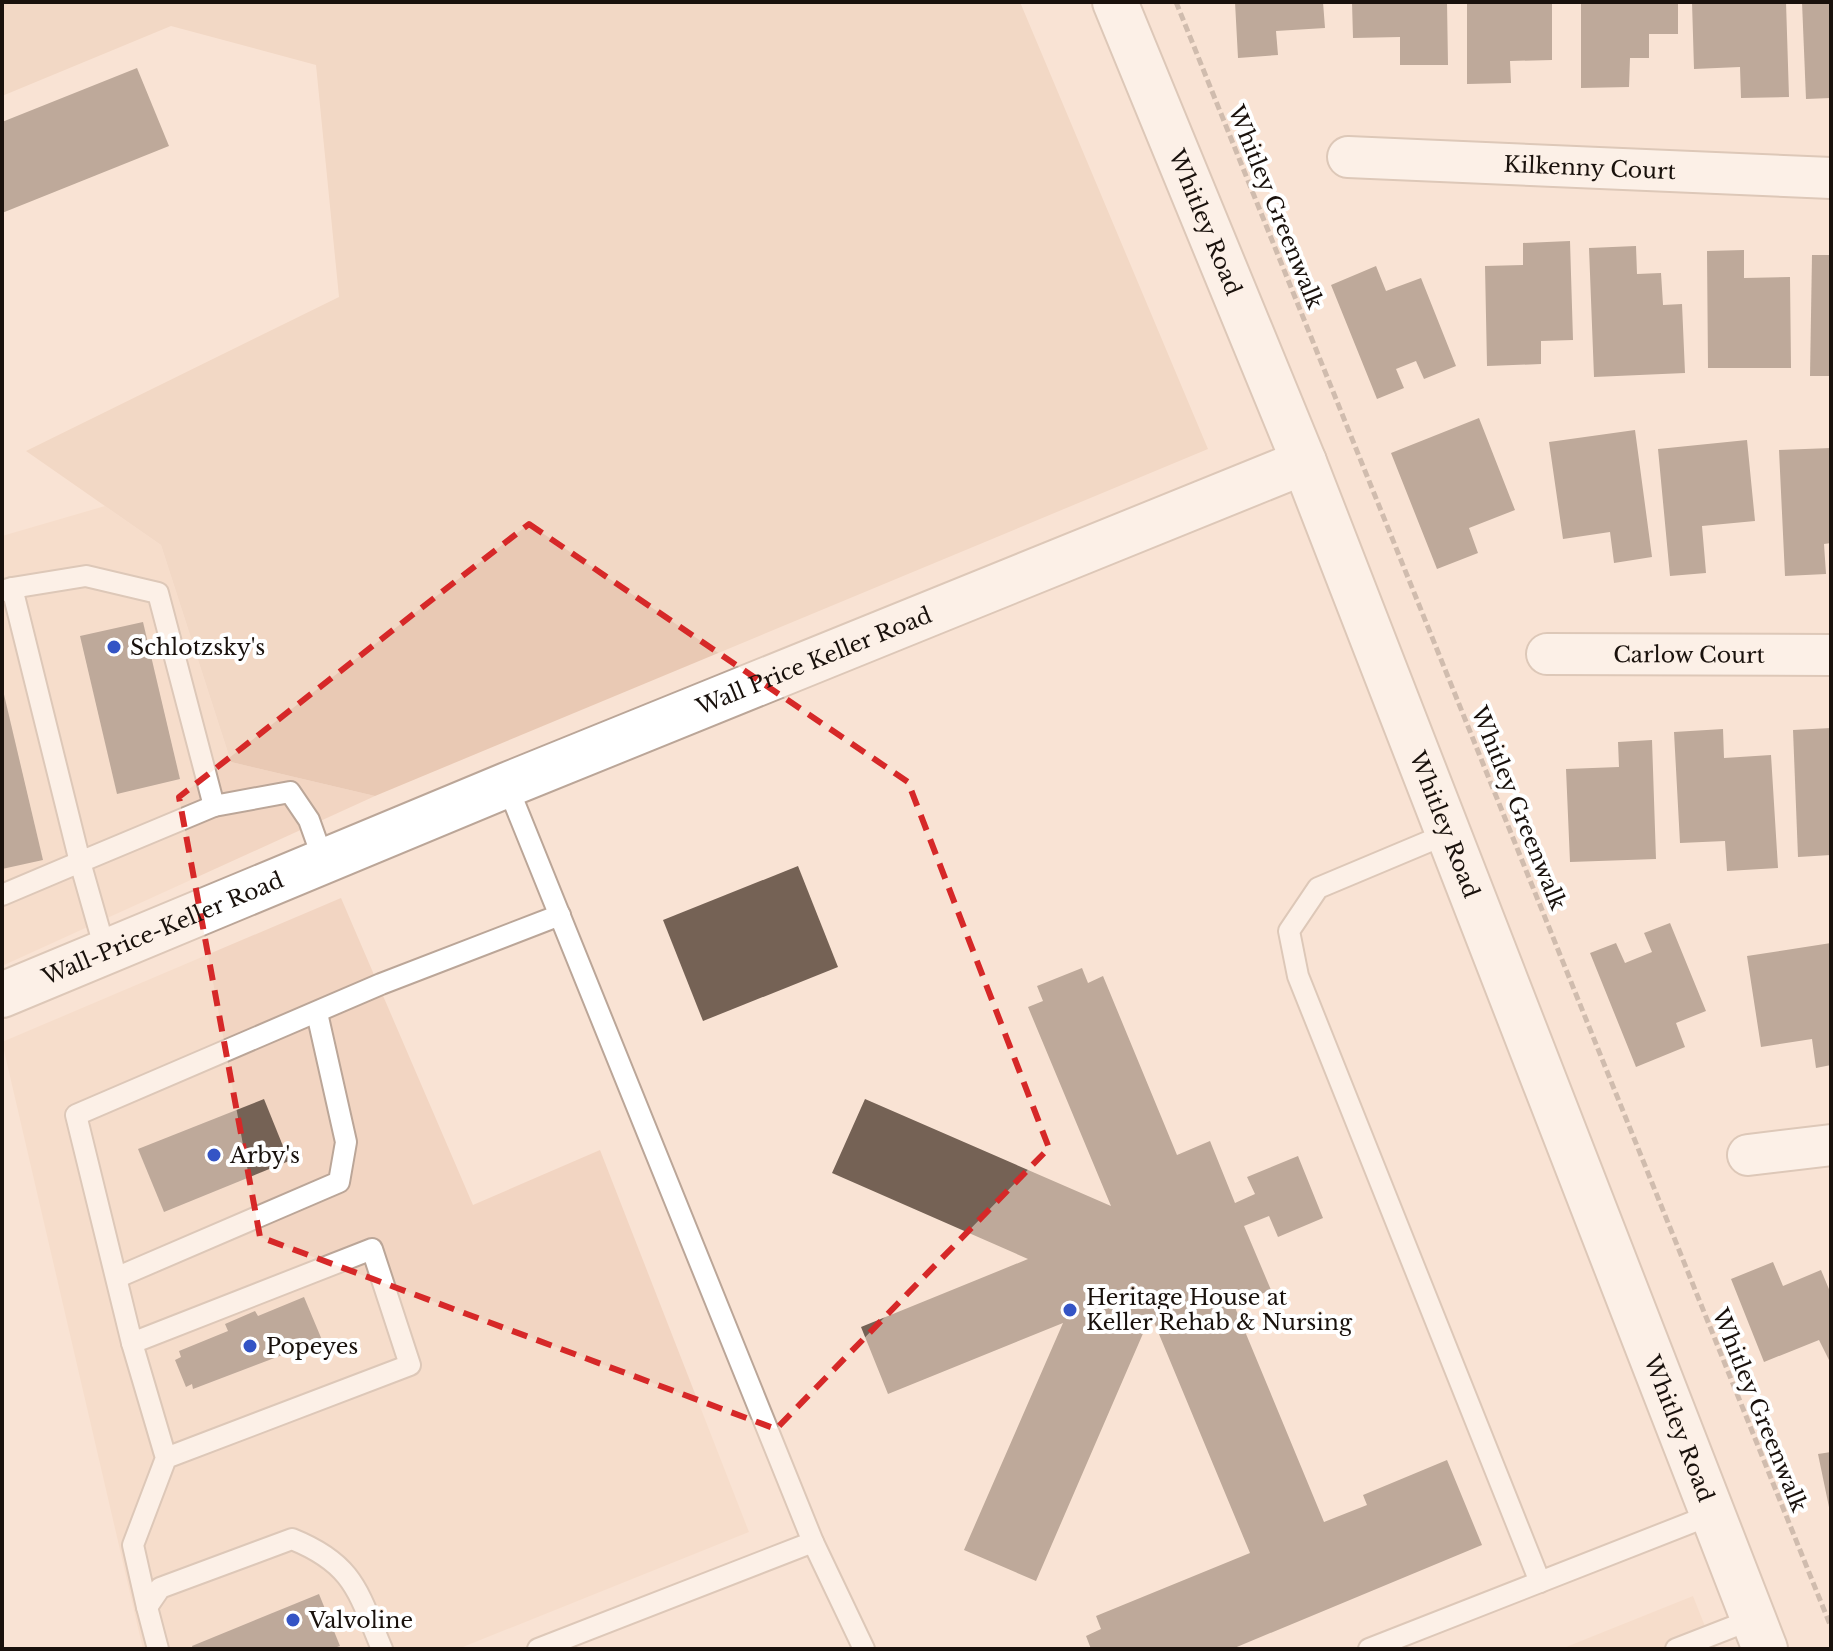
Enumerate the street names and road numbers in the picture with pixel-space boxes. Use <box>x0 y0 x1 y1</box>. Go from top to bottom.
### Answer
street label: Whitley Greenwalk <box>1222 101 1329 313</box>
street label: Whitley Road <box>1163 145 1247 299</box>
street label: Kilkenny Court <box>1503 151 1677 185</box>
street label: Wall Price Keller Road <box>691 601 936 721</box>
street label: Carlow Court <box>1613 641 1765 669</box>
street label: Whitley Greenwalk <box>1465 702 1572 914</box>
street label: Whitley Road <box>1403 746 1485 902</box>
street label: Wall-Price-Keller Road <box>37 866 288 991</box>
street label: Whitley Greenwalk <box>1706 1304 1813 1516</box>
street label: Whitley Road <box>1638 1350 1720 1506</box>

